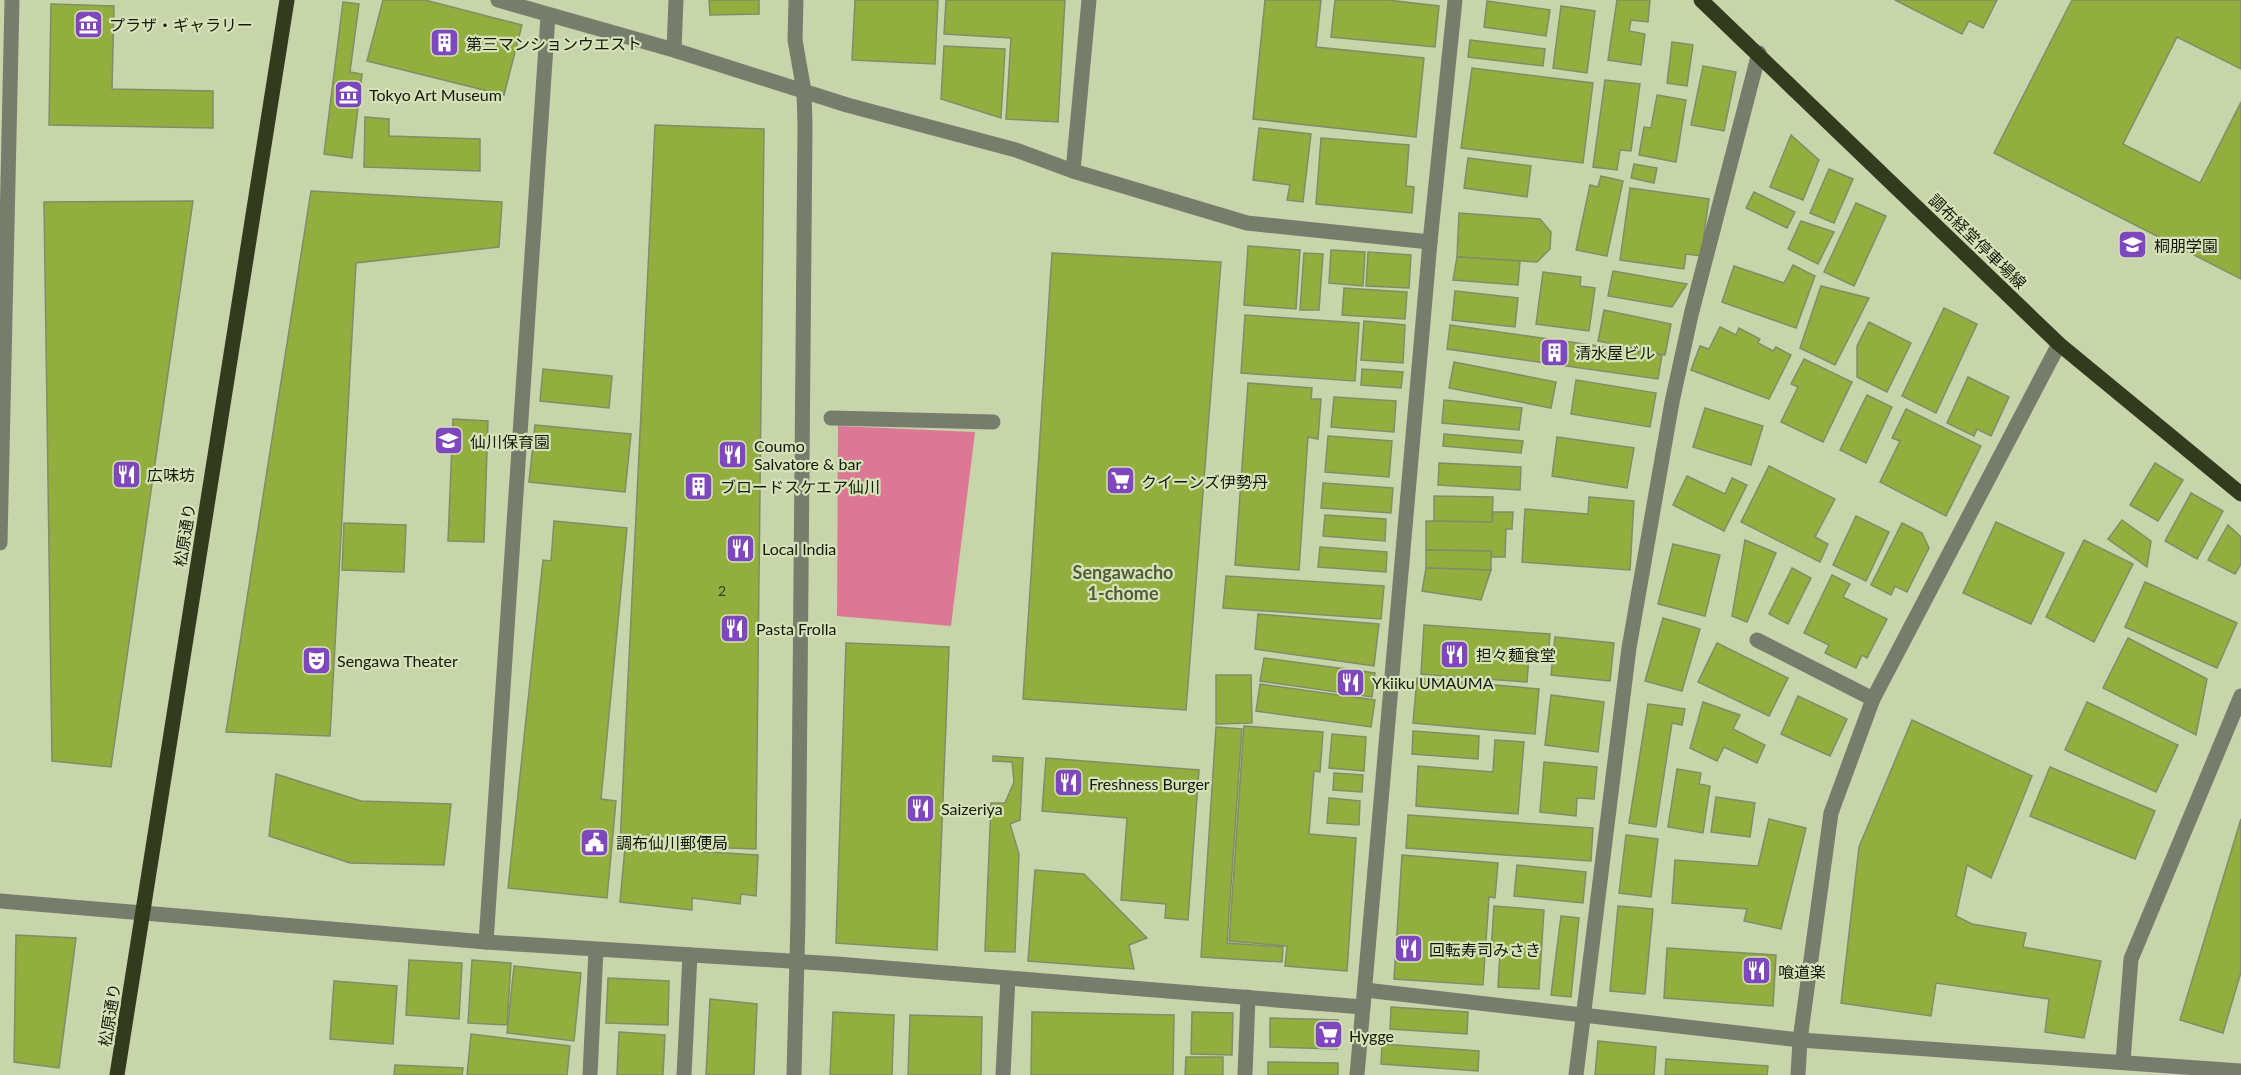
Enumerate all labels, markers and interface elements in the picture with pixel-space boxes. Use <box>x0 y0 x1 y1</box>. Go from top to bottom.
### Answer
museum icon: プラザ・ギャラリー <box>72 8 104 40</box>
place label: プラザ・ギャラリー <box>109 15 253 34</box>
building icon: 第三マンションウエスト <box>429 27 461 59</box>
place label: 第三マンションウエスト <box>466 34 642 53</box>
museum icon: Tokyo Art Museum <box>332 78 364 110</box>
place label: Tokyo Art Museum <box>369 85 502 104</box>
street label: 調布経堂停車場線 <box>1925 190 2031 292</box>
school or university icon: 桐朋学園 <box>2117 229 2149 261</box>
place label: 桐朋学園 <box>2154 236 2218 255</box>
building icon: 清水屋ビル <box>1538 336 1570 368</box>
place label: 清水屋ビル <box>1575 343 1655 362</box>
school or university icon: 仙川保育園 <box>433 425 465 457</box>
place label: 仙川保育園 <box>470 432 550 451</box>
place label: Coumo Salvatore & bar <box>754 436 861 473</box>
restaurant icon: Coumo Salvatore & bar <box>717 438 749 470</box>
restaurant icon: 広味坊 <box>110 458 142 490</box>
place label: 広味坊 <box>147 465 195 484</box>
supermarket icon: クイーンズ伊勢丹 <box>1104 465 1136 497</box>
building icon: ブロードスケエア仙川 <box>683 470 715 502</box>
place label: クイーンズ伊勢丹 <box>1141 472 1268 491</box>
place label: ブロードスケエア仙川 <box>720 477 880 496</box>
street label: 松原通り <box>170 502 198 568</box>
restaurant icon: Local India <box>725 532 757 564</box>
place label: Local India <box>762 539 836 558</box>
district label: Sengawacho 1-chome <box>1073 561 1173 604</box>
house number: 2 <box>718 582 726 599</box>
restaurant icon: Pasta Frolla <box>719 612 751 644</box>
place label: Pasta Frolla <box>756 619 836 638</box>
restaurant icon: 担々麺食堂 <box>1439 638 1471 670</box>
theatre icon: Sengawa Theater <box>300 644 332 676</box>
place label: 担々麺食堂 <box>1476 645 1556 664</box>
place label: Sengawa Theater <box>337 651 458 670</box>
restaurant icon: Ykiiku UMAUMA <box>1335 666 1367 698</box>
place label: Ykiiku UMAUMA <box>1372 673 1494 692</box>
restaurant icon: Freshness Burger <box>1052 767 1084 799</box>
place label: Freshness Burger <box>1089 774 1210 793</box>
restaurant icon: Saizeriya <box>904 792 936 824</box>
place label: Saizeriya <box>941 799 1003 818</box>
public building icon: 調布仙川郵便局 <box>579 826 611 858</box>
place label: 調布仙川郵便局 <box>616 833 728 852</box>
restaurant icon: 回転寿司みさき <box>1392 933 1424 965</box>
place label: 回転寿司みさき <box>1429 940 1541 959</box>
restaurant icon: 喰道楽 <box>1741 955 1773 987</box>
place label: 喰道楽 <box>1778 962 1826 981</box>
street label: 松原通り <box>95 982 123 1048</box>
supermarket icon: Hygge <box>1312 1019 1344 1051</box>
place label: Hygge <box>1349 1026 1394 1045</box>

